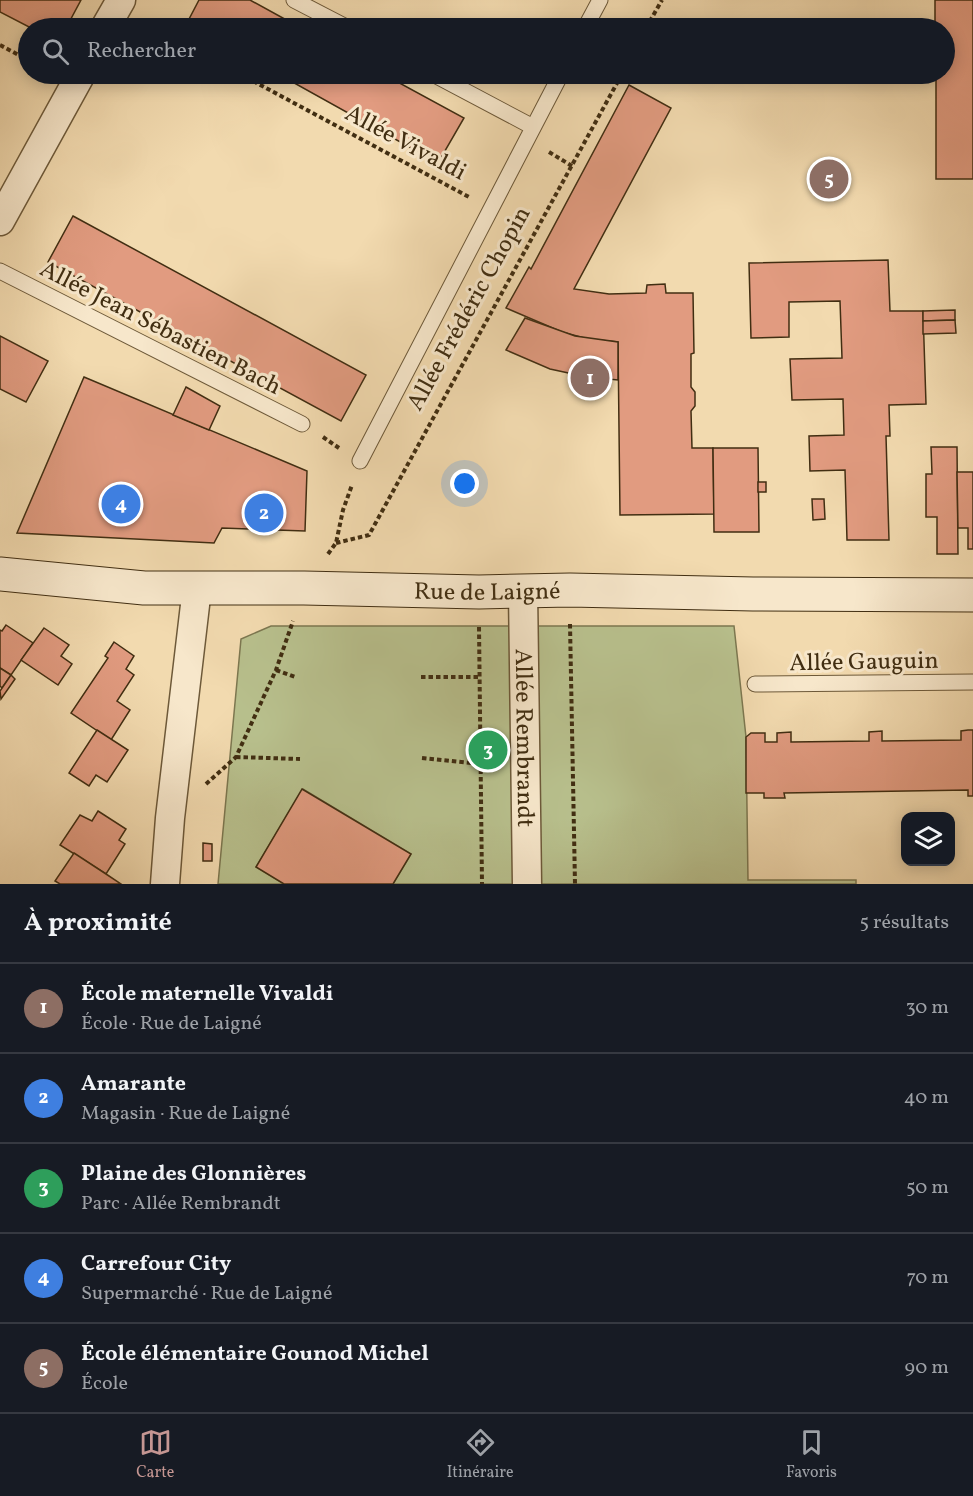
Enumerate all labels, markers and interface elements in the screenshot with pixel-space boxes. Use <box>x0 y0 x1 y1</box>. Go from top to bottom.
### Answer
search box <box>18 18 955 84</box>
icon: search <box>39 35 72 68</box>
text: Rechercher <box>87 36 196 67</box>
street label: Allée Vivaldi <box>338 98 472 190</box>
pin: 5 <box>810 156 848 201</box>
street label: Allée Frédéric Chopin <box>399 201 540 417</box>
street label: Allée Jean Sébastien Bach <box>34 253 287 404</box>
pin: 1 <box>570 356 610 400</box>
your location <box>450 469 479 498</box>
pin: 4 <box>102 482 140 526</box>
pin: 2 <box>244 490 284 536</box>
street label: Rue de Laigné <box>414 575 561 611</box>
street label: Allée Gauguin <box>789 645 939 681</box>
street label: Allée Rembrandt <box>505 648 541 828</box>
pin: 3 <box>468 728 508 772</box>
map controls <box>901 812 955 866</box>
button: layers <box>901 812 955 866</box>
text: À proximité <box>24 905 172 941</box>
text: 5 résultats <box>859 909 949 937</box>
text: École maternelle Vivaldi <box>81 979 334 1010</box>
text: 1 <box>39 994 48 1022</box>
text: 30 m <box>905 994 949 1022</box>
text: École · Rue de Laigné <box>81 1010 262 1038</box>
text: Amarante <box>81 1069 186 1100</box>
text: 2 <box>38 1084 49 1112</box>
text: 40 m <box>904 1084 949 1112</box>
text: Magasin · Rue de Laigné <box>81 1100 290 1128</box>
text: Plaine des Glonnières <box>81 1159 307 1190</box>
text: 3 <box>38 1174 49 1202</box>
text: 50 m <box>906 1174 949 1202</box>
text: Parc · Allée Rembrandt <box>81 1190 281 1218</box>
text: Carrefour City <box>81 1249 231 1280</box>
text: 4 <box>37 1264 50 1292</box>
text: 70 m <box>906 1264 949 1292</box>
text: Supermarché · Rue de Laigné <box>81 1280 332 1308</box>
text: École élémentaire Gounod Michel <box>81 1339 429 1370</box>
text: 5 <box>39 1354 48 1382</box>
text: 90 m <box>905 1354 949 1382</box>
text: École <box>81 1370 128 1398</box>
tab: Carte <box>136 1426 174 1484</box>
tab: Itinéraire <box>447 1426 514 1484</box>
tab: Favoris <box>786 1426 837 1484</box>

